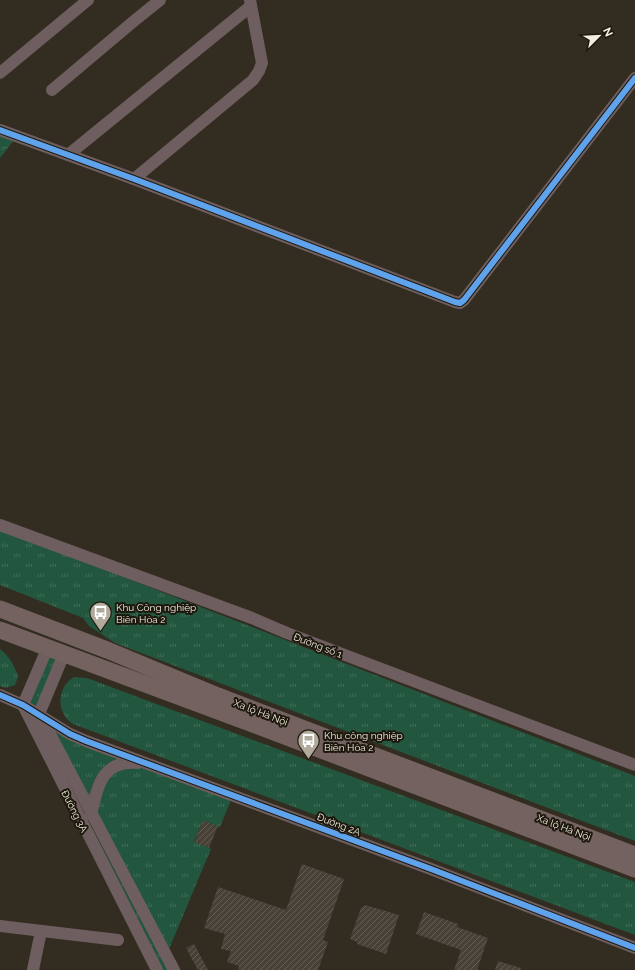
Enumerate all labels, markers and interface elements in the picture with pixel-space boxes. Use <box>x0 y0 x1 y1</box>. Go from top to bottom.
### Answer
north arrow <box>579 16 619 56</box>
text: N <box>600 26 615 39</box>
bus stop icon: Khu Công nghiệp Biên Hòa 2 <box>87 600 113 633</box>
place label: Khu Công nghiệp Biên Hòa 2 <box>116 602 196 625</box>
street label: Đường số 1 <box>292 631 344 660</box>
street label: Xa lộ Hà Nội <box>232 697 289 728</box>
bus stop icon: Khu công nghiệp Biên Hòa 2 <box>295 728 321 761</box>
place label: Khu công nghiệp Biên Hòa 2 <box>324 730 403 753</box>
street label: Đường 3A <box>59 788 90 834</box>
street label: Đường 2A <box>316 811 362 838</box>
street label: Xa lộ Hà Nội <box>535 812 592 843</box>

